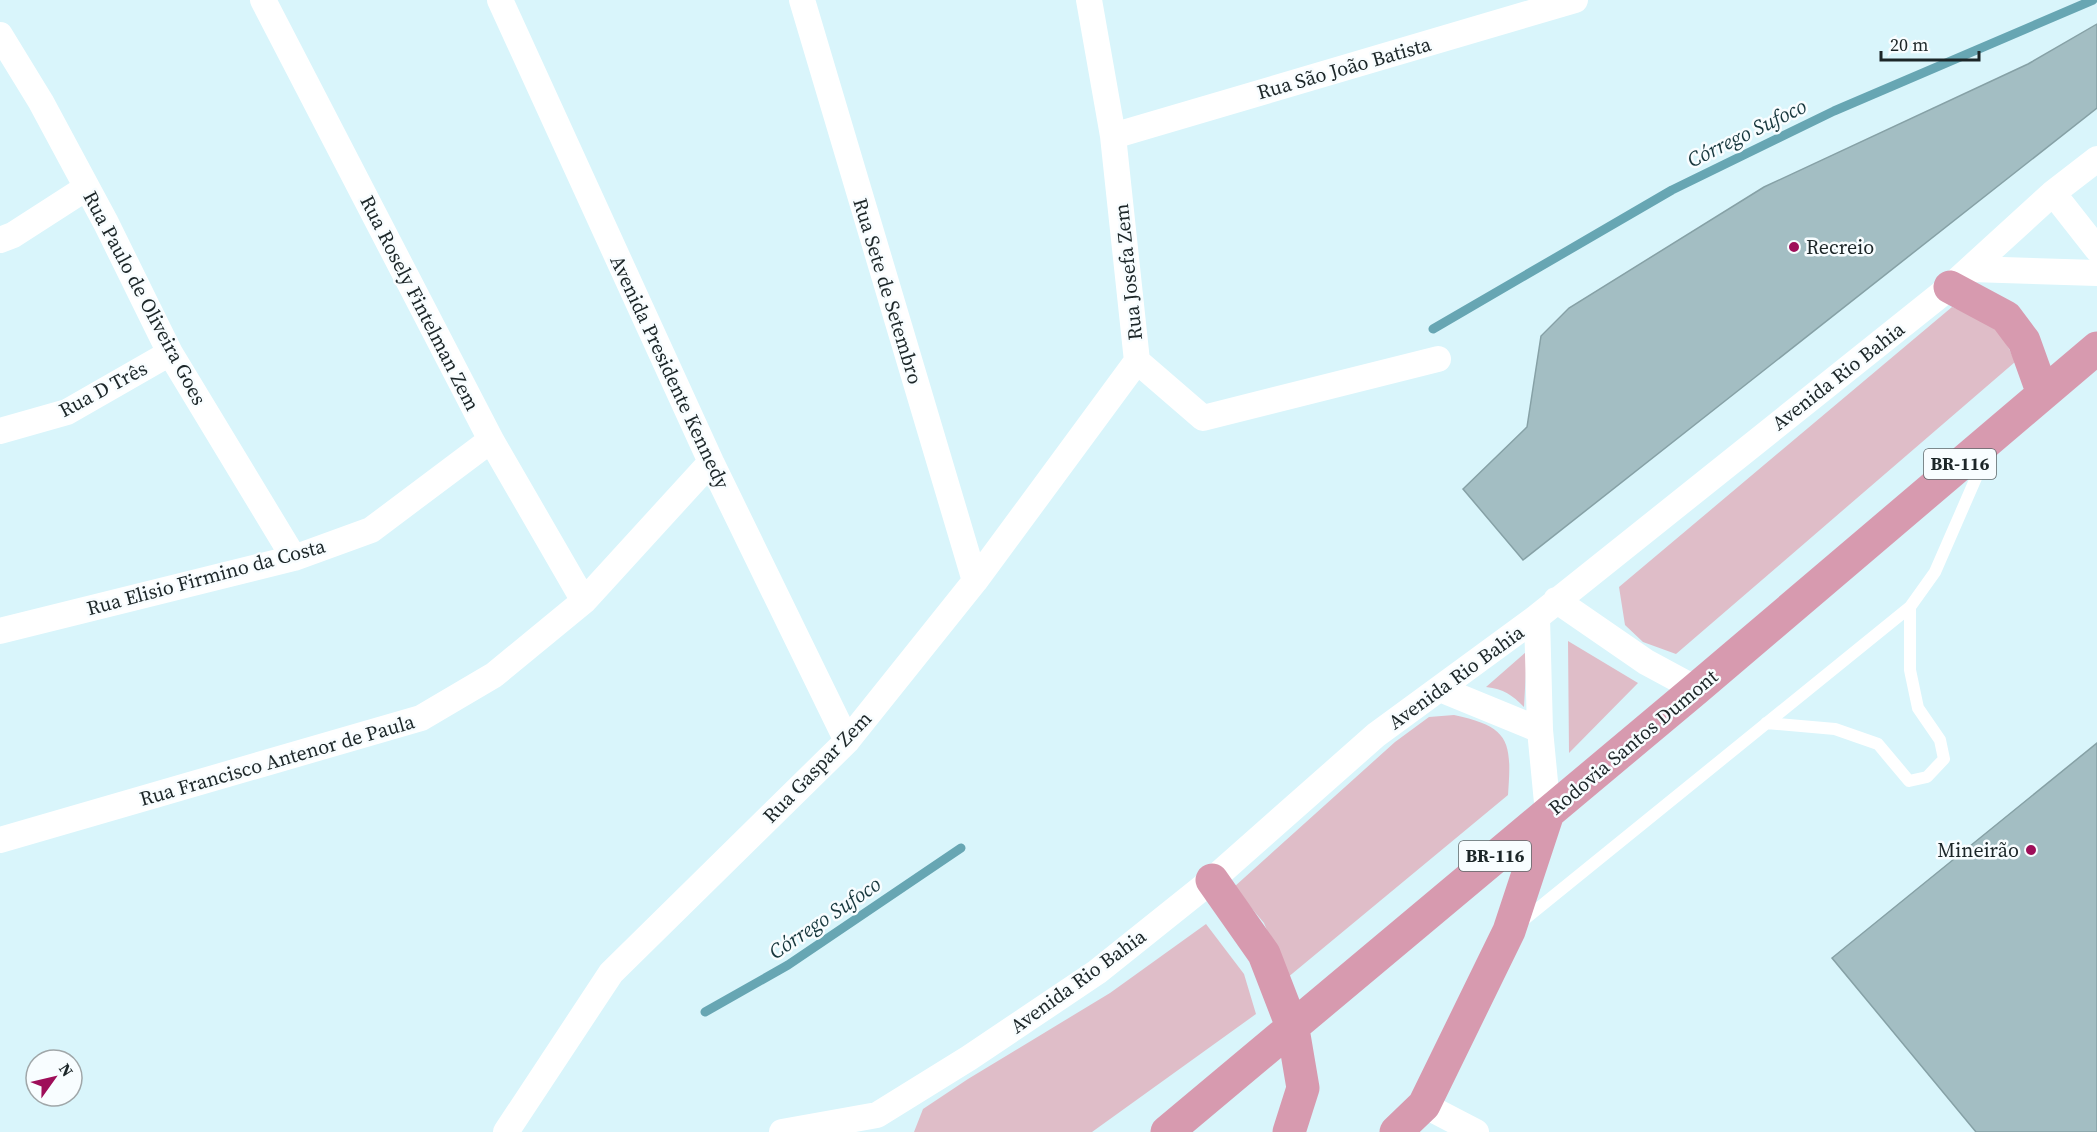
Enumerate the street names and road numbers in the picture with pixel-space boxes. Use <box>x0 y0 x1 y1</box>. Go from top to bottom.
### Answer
street label: Rua São João Batista <box>1254 30 1435 106</box>
street label: Rua Paulo de Oliveira Goes <box>77 186 213 410</box>
street label: Rua Rosely Fintelman Zem <box>353 190 487 416</box>
street label: Rua Sete de Setembro <box>846 195 930 388</box>
street label: Rua Josefa Zem <box>1107 202 1149 342</box>
street label: Avenida Presidente Kennedy <box>604 251 737 494</box>
street label: Avenida Rio Bahia <box>1766 315 1911 437</box>
street label: Rua D Três <box>54 354 152 424</box>
road number: BR-116 <box>1924 449 1996 479</box>
street label: Rua Elisio Firmino da Costa <box>84 531 329 622</box>
street label: Avenida Rio Bahia <box>1382 618 1530 736</box>
street label: Rodovia Santos Dumont <box>1542 662 1724 821</box>
street label: Rua Gaspar Zem <box>756 705 878 829</box>
street label: Rua Francisco Antenor de Paula <box>136 707 418 813</box>
road number: BR-116 <box>1459 841 1531 871</box>
street label: Avenida Rio Bahia <box>1004 922 1152 1040</box>

